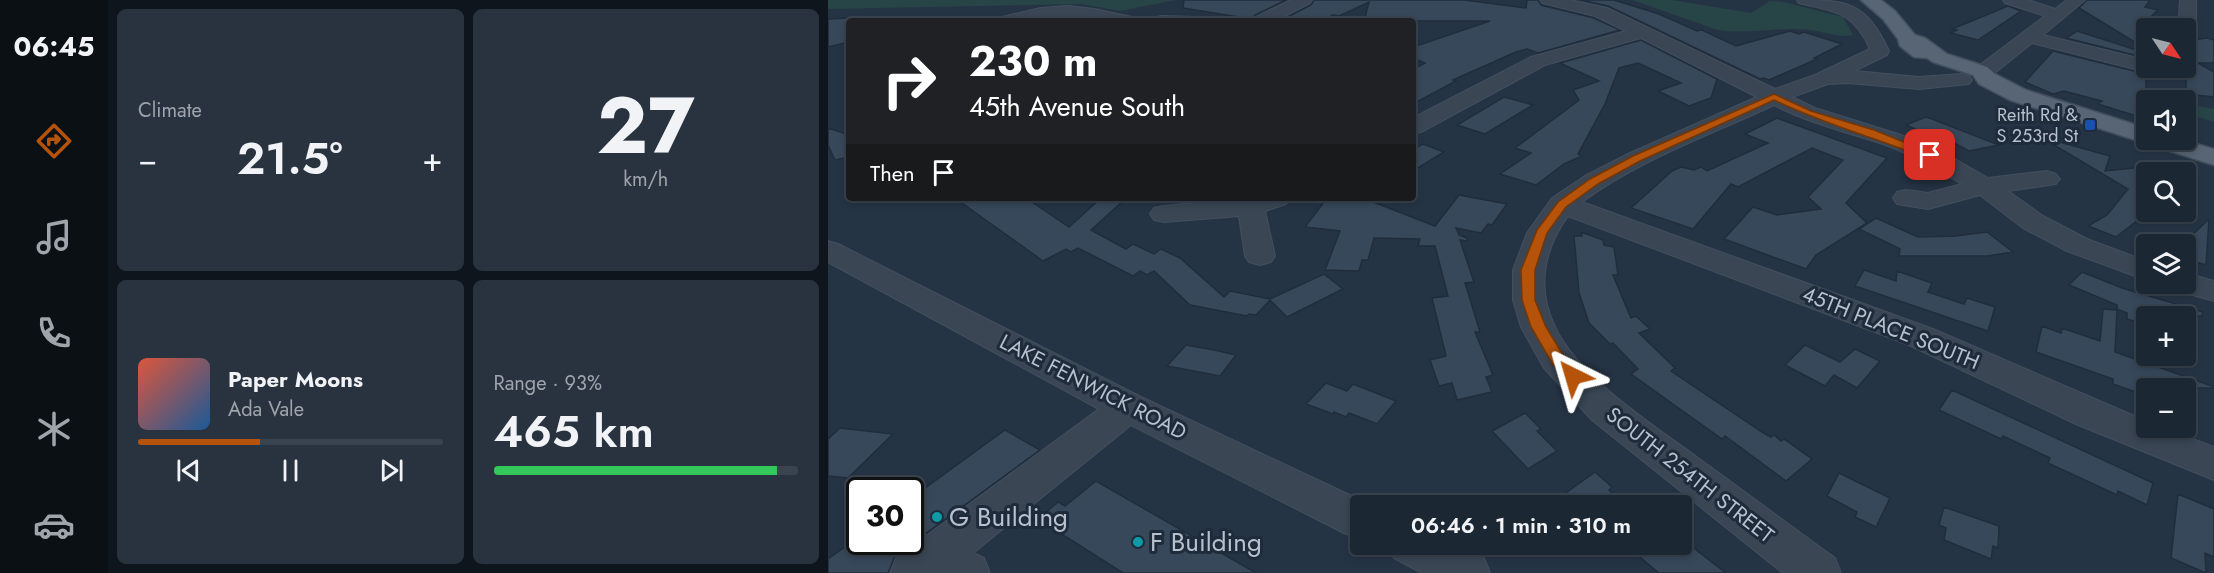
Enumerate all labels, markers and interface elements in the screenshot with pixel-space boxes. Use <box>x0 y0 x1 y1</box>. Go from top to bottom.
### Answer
north arrow <box>2136 18 2196 78</box>
map controls <box>2136 18 2196 438</box>
text: 06:45 <box>14 27 94 66</box>
text: 230 m <box>969 31 1097 92</box>
icon: right <box>870 42 948 120</box>
text: 27 <box>597 70 695 182</box>
text: 45th Avenue South <box>969 87 1185 126</box>
button: sound <box>2136 90 2196 150</box>
text: Climate <box>138 96 202 125</box>
place label: Reith Rd & S 253rd St <box>1996 102 2079 149</box>
marker: Reith Rd & S 253rd St <box>2083 118 2097 132</box>
icon: directions <box>33 120 75 162</box>
text: 21.5° <box>237 126 343 191</box>
pin <box>1904 129 1955 180</box>
text: − <box>138 136 157 183</box>
text: + <box>422 136 442 183</box>
icon: arrive <box>1913 138 1946 171</box>
icon: arrive <box>927 156 960 189</box>
text: Then <box>870 157 915 189</box>
button: search <box>2136 162 2196 222</box>
text: km/h <box>623 165 668 194</box>
icon: music <box>33 216 75 258</box>
button: layers <box>2136 234 2196 294</box>
street label: 45TH PLACE SOUTH <box>1798 279 1984 377</box>
button: + <box>2136 306 2196 366</box>
icon: phone <box>33 312 75 354</box>
street label: LAKE FENWICK ROAD <box>994 327 1192 447</box>
position arrow <box>1541 344 1605 408</box>
text: Paper Moons <box>228 363 363 395</box>
text: Range · 93% <box>494 369 602 398</box>
button: − <box>2136 378 2196 438</box>
text: Ada Vale <box>228 395 304 424</box>
text: 465 km <box>494 399 654 464</box>
street label: SOUTH 254TH STREET <box>1600 400 1780 550</box>
icon: climate <box>33 408 75 450</box>
icon: previous <box>172 454 205 487</box>
icon: pause <box>274 454 307 487</box>
icon: next <box>375 454 408 487</box>
speed limit sign: 30 <box>846 477 924 555</box>
place label: G Building <box>949 498 1068 536</box>
icon: car <box>33 504 75 546</box>
text: 06:46 · 1 min · 310 m <box>1411 509 1631 541</box>
marker: G Building <box>930 510 944 524</box>
place label: F Building <box>1150 523 1262 561</box>
marker: F Building <box>1131 535 1145 549</box>

